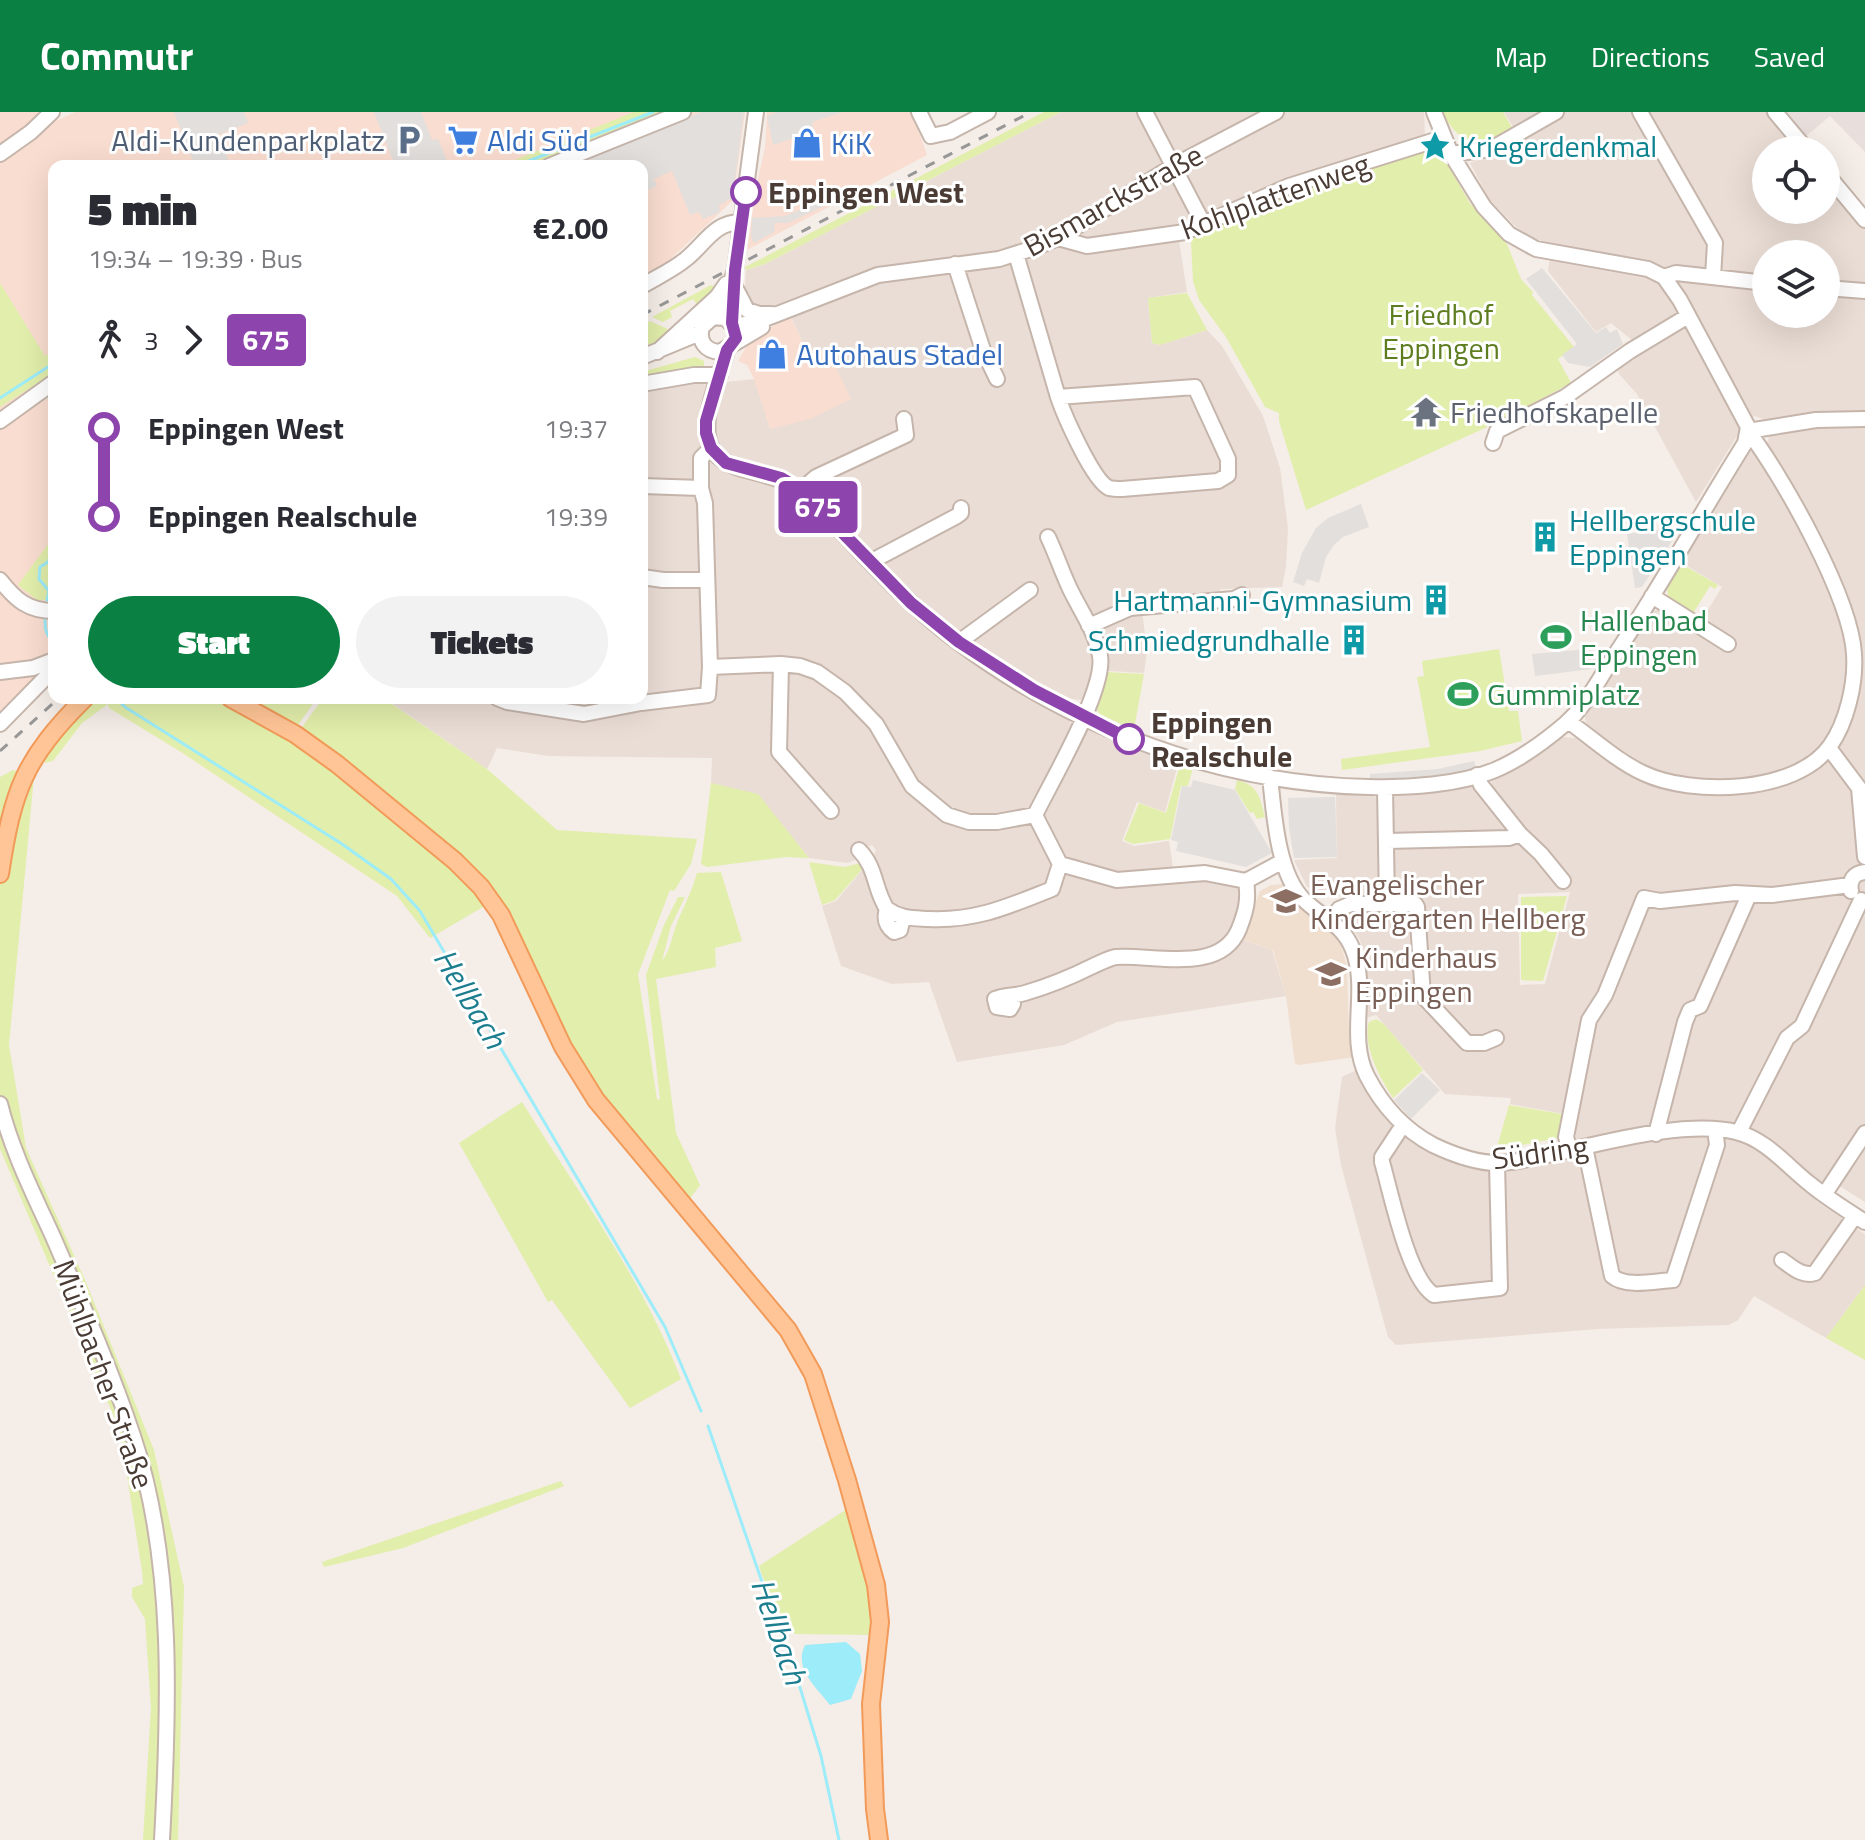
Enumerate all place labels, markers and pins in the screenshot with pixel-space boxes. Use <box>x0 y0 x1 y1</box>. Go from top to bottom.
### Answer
place label: Aldi-Kundenparkplatz <box>111 117 385 163</box>
place label: Aldi Süd <box>487 117 589 163</box>
place label: KiK <box>831 120 872 166</box>
parking icon: Aldi-Kundenparkplatz <box>392 123 426 157</box>
supermarket icon: Aldi Süd <box>446 123 480 157</box>
place label: Kriegerdenkmal <box>1459 123 1657 169</box>
shop icon: KiK <box>790 126 824 160</box>
place icon: Kriegerdenkmal <box>1418 129 1452 163</box>
place label: Eppingen West <box>768 169 964 215</box>
marker: Eppingen West <box>731 177 761 207</box>
place label: Autohaus Stadel <box>796 331 1003 377</box>
shop icon: Autohaus Stadel <box>755 337 789 371</box>
place label: Friedhofskapelle <box>1450 389 1658 435</box>
temple icon: Friedhofskapelle <box>1409 395 1443 429</box>
place label: Hellbergschule Eppingen <box>1569 497 1756 577</box>
building icon: Hellbergschule Eppingen <box>1528 520 1562 554</box>
place label: Hartmanni-Gymnasium <box>1113 577 1412 623</box>
building icon: Hartmanni-Gymnasium <box>1419 583 1453 617</box>
place label: Hallenbad Eppingen <box>1580 597 1707 677</box>
place label: Schmiedgrundhalle <box>1088 617 1330 663</box>
sports icon: Hallenbad Eppingen <box>1539 620 1573 654</box>
building icon: Schmiedgrundhalle <box>1337 623 1371 657</box>
place label: Gummiplatz <box>1487 671 1640 717</box>
sports icon: Gummiplatz <box>1446 677 1480 711</box>
place label: Eppingen Realschule <box>1151 699 1292 779</box>
marker: Eppingen Realschule <box>1114 724 1144 754</box>
place label: Evangelischer Kindergarten Hellberg <box>1310 861 1586 941</box>
school or university icon: Evangelischer Kindergarten Hellberg <box>1269 884 1303 918</box>
place label: Kinderhaus Eppingen <box>1355 934 1497 1014</box>
school or university icon: Kinderhaus Eppingen <box>1314 957 1348 991</box>

